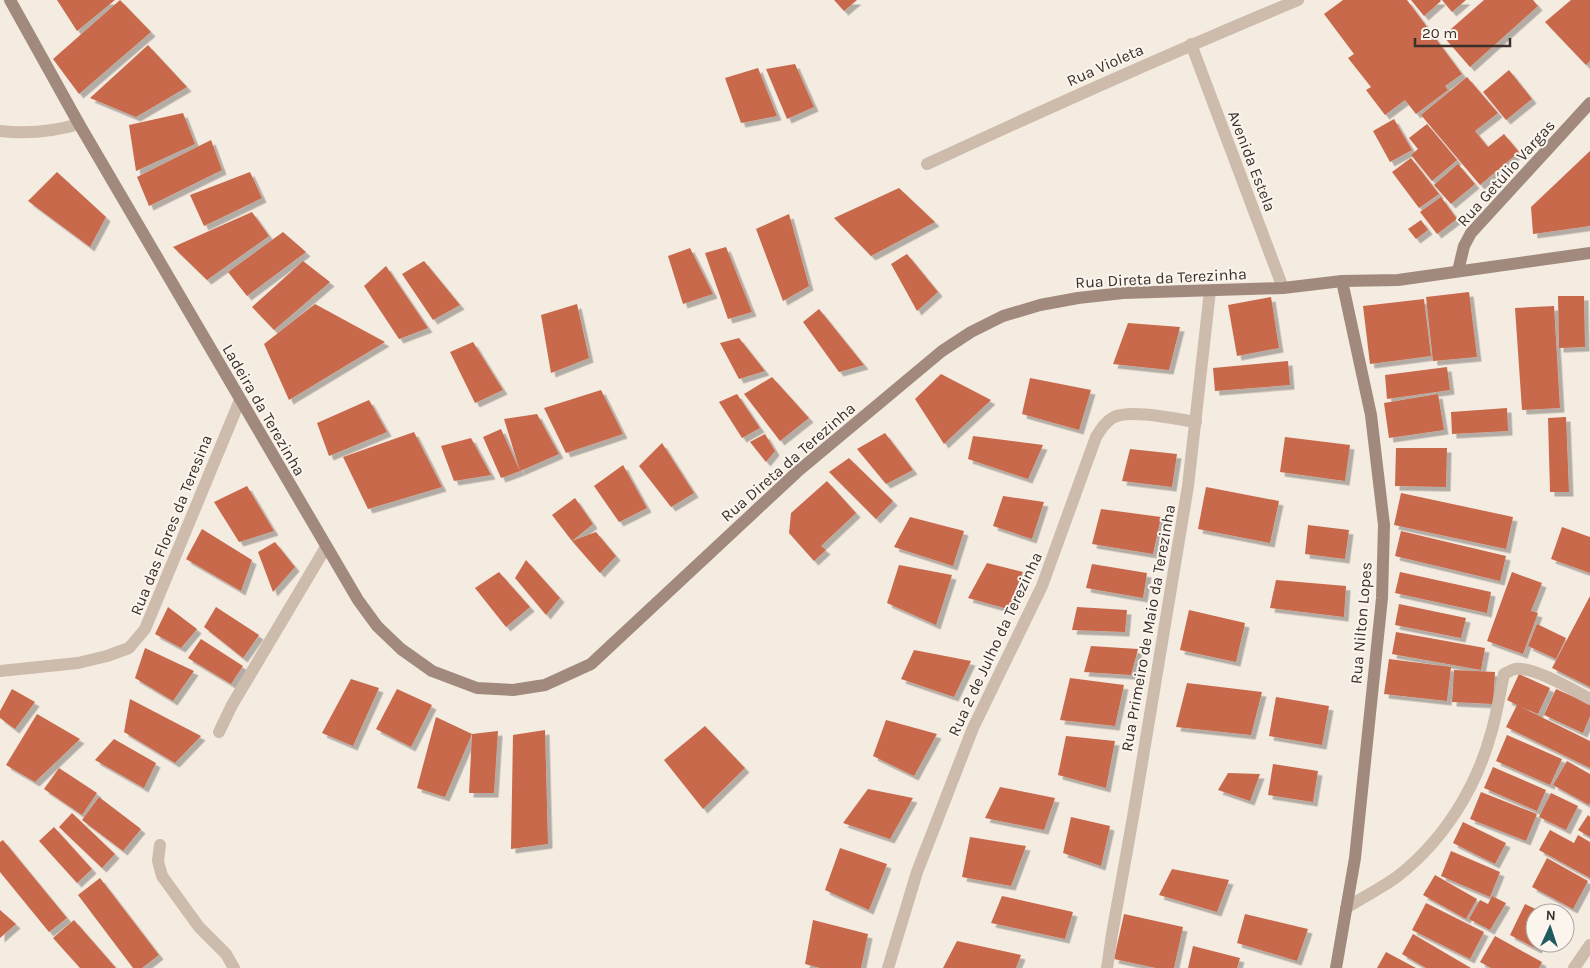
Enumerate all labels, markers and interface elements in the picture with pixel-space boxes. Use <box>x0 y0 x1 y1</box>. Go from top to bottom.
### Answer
scale bar <box>1415 15 1510 47</box>
text: 20 m <box>1422 24 1457 42</box>
street label: Rua Violeta <box>1064 40 1146 90</box>
street label: Avenida Estela <box>1224 108 1280 214</box>
street label: Rua Getúlio Vargas <box>1453 116 1559 230</box>
street label: Rua Direta da Terezinha <box>1075 264 1247 292</box>
street label: Ladeira da Terezinha <box>219 341 309 479</box>
street label: Rua Direta da Terezinha <box>717 399 859 525</box>
street label: Rua das Flores da Teresina <box>126 432 216 618</box>
street label: Rua Primeiro de Maio da Terezinha <box>1117 503 1179 753</box>
street label: Rua 2 de Julho da Terezinha <box>944 549 1046 739</box>
street label: Rua Nilton Lopes <box>1346 561 1376 685</box>
north arrow <box>1525 903 1575 953</box>
text: N <box>1545 907 1556 924</box>

